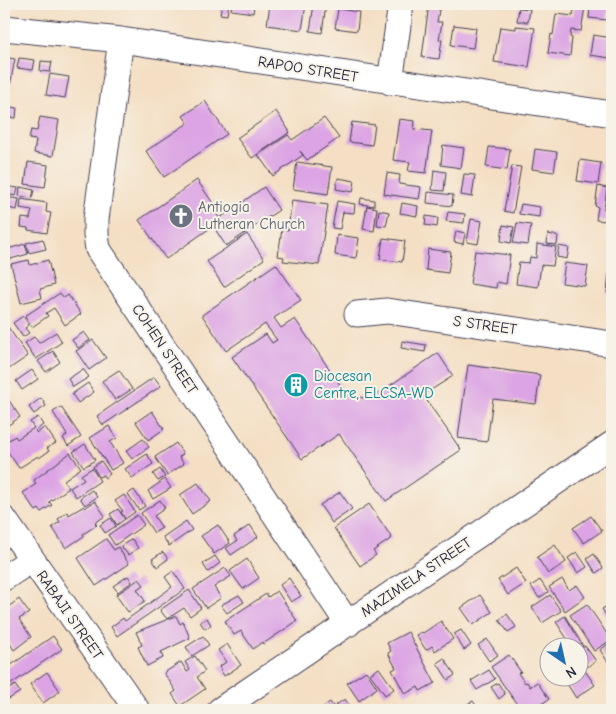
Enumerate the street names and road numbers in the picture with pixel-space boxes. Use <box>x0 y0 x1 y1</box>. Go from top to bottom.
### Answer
street label: RAPOO STREET <box>257 52 360 86</box>
street label: COHEN STREET <box>128 301 202 398</box>
street label: S STREET <box>452 312 518 338</box>
street label: MAZIMELA STREET <box>357 533 475 621</box>
street label: RABAJI STREET <box>33 567 107 663</box>

